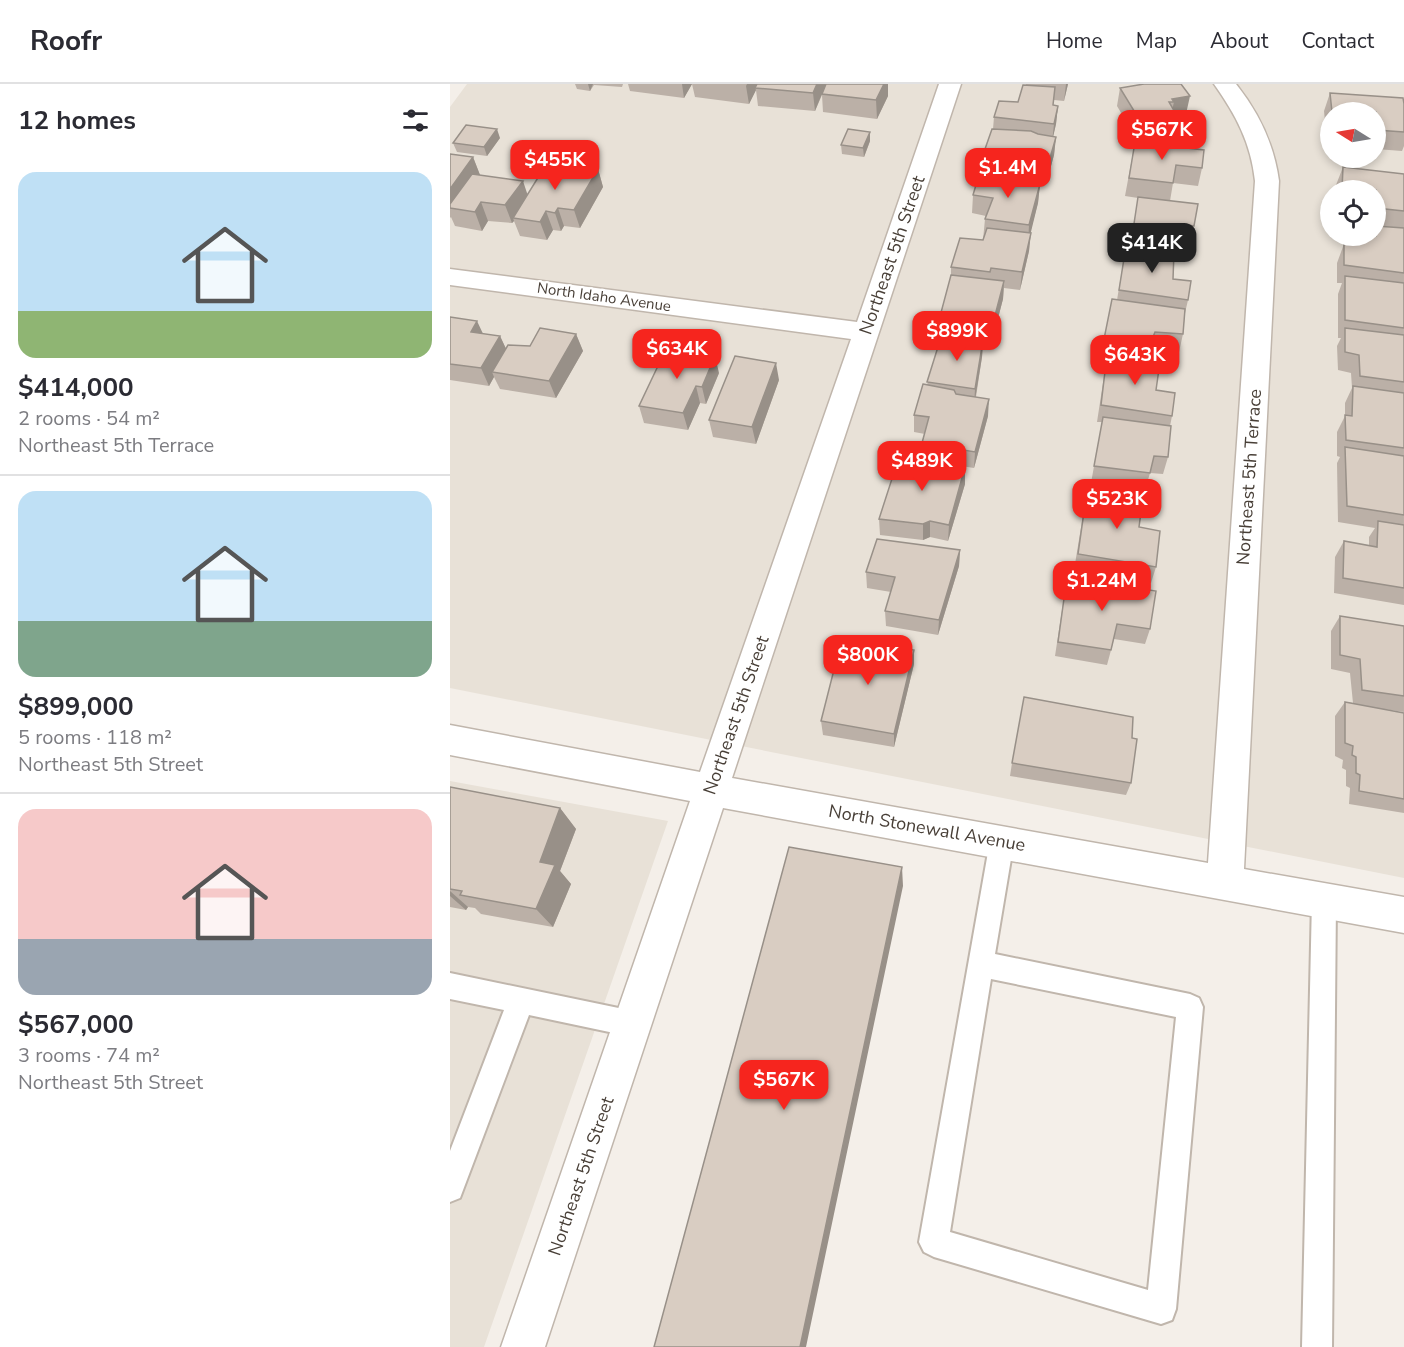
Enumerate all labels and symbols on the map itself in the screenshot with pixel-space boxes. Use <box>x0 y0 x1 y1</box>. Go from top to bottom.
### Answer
north arrow <box>1320 102 1386 168</box>
pin: $567K <box>1120 110 1204 161</box>
pin: $455K <box>513 140 597 191</box>
pin: $1.4M <box>966 148 1050 199</box>
street label: Northeast 5th Street <box>854 172 931 338</box>
pin: $414K <box>1110 223 1194 274</box>
street label: North Idaho Avenue <box>536 278 672 316</box>
pin: $899K <box>915 311 999 362</box>
pin: $634K <box>635 329 719 380</box>
pin: $643K <box>1093 335 1177 386</box>
street label: Northeast 5th Terrace <box>1231 388 1267 566</box>
pin: $489K <box>880 441 964 492</box>
pin: $523K <box>1075 479 1159 530</box>
pin: $1.24M <box>1053 561 1151 612</box>
street label: Northeast 5th Street <box>698 632 775 798</box>
pin: $800K <box>826 635 910 686</box>
street label: North Stonewall Avenue <box>827 799 1027 857</box>
pin: $567K <box>742 1060 826 1111</box>
street label: Northeast 5th Street <box>543 1093 620 1259</box>

